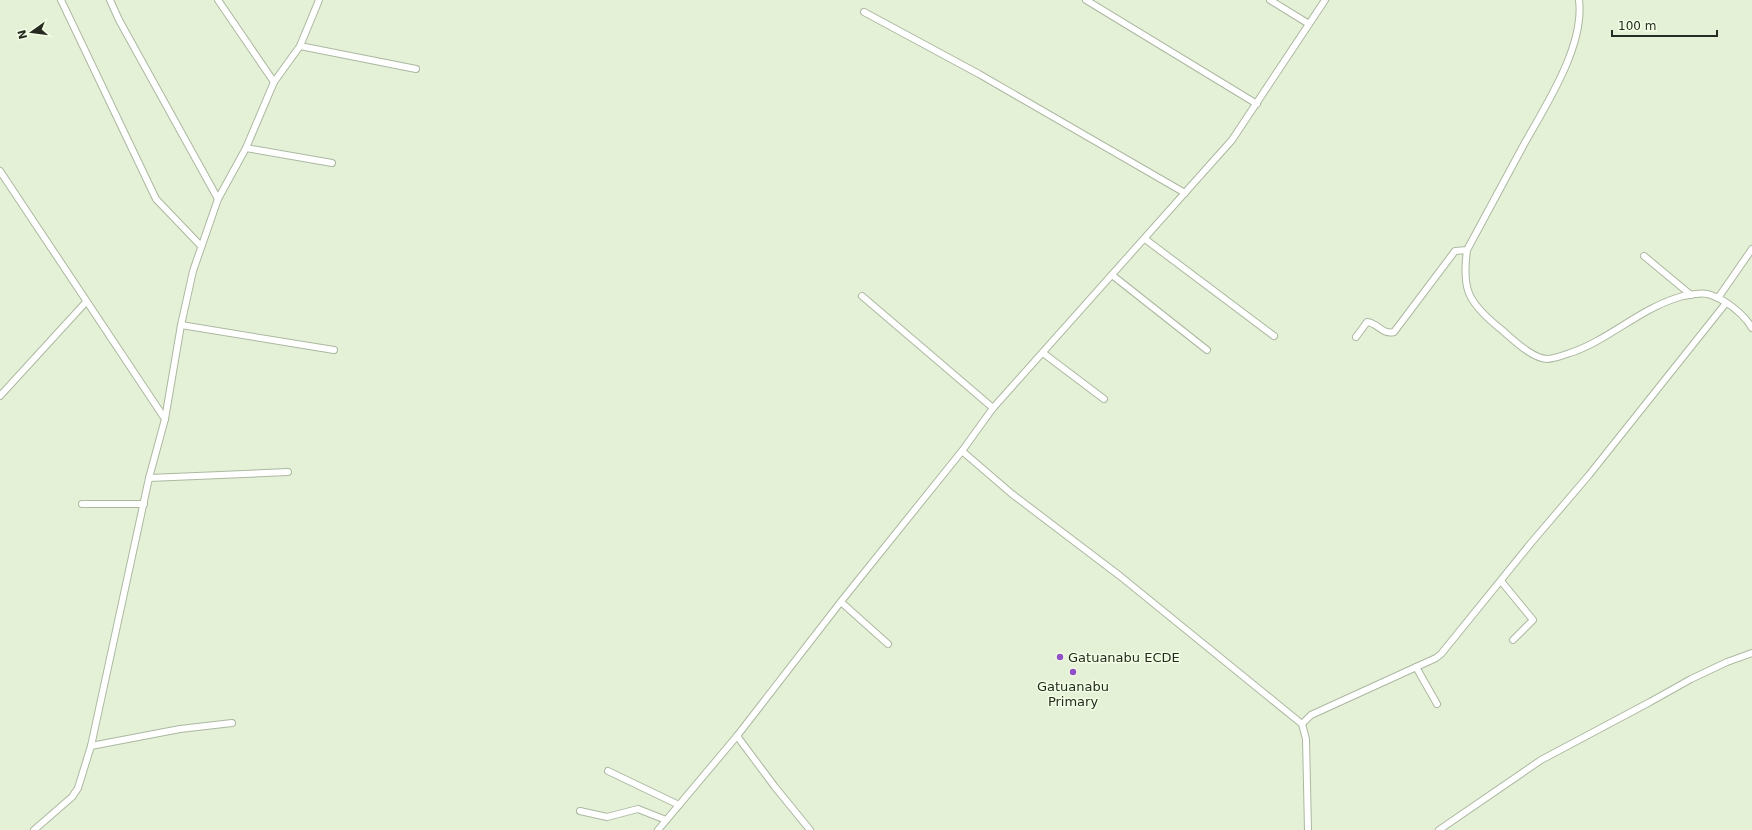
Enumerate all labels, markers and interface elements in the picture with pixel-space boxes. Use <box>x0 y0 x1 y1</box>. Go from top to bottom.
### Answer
north arrow <box>12 12 52 52</box>
scale bar <box>1612 12 1717 38</box>
text: 100 m <box>1618 19 1656 33</box>
text: N <box>15 28 30 40</box>
place label: Gatuanabu ECDE <box>1068 650 1180 665</box>
marker: Gatuanabu ECDE <box>1055 652 1065 662</box>
marker: Gatuanabu Primary <box>1068 667 1078 677</box>
place label: Gatuanabu Primary <box>1037 679 1109 709</box>

